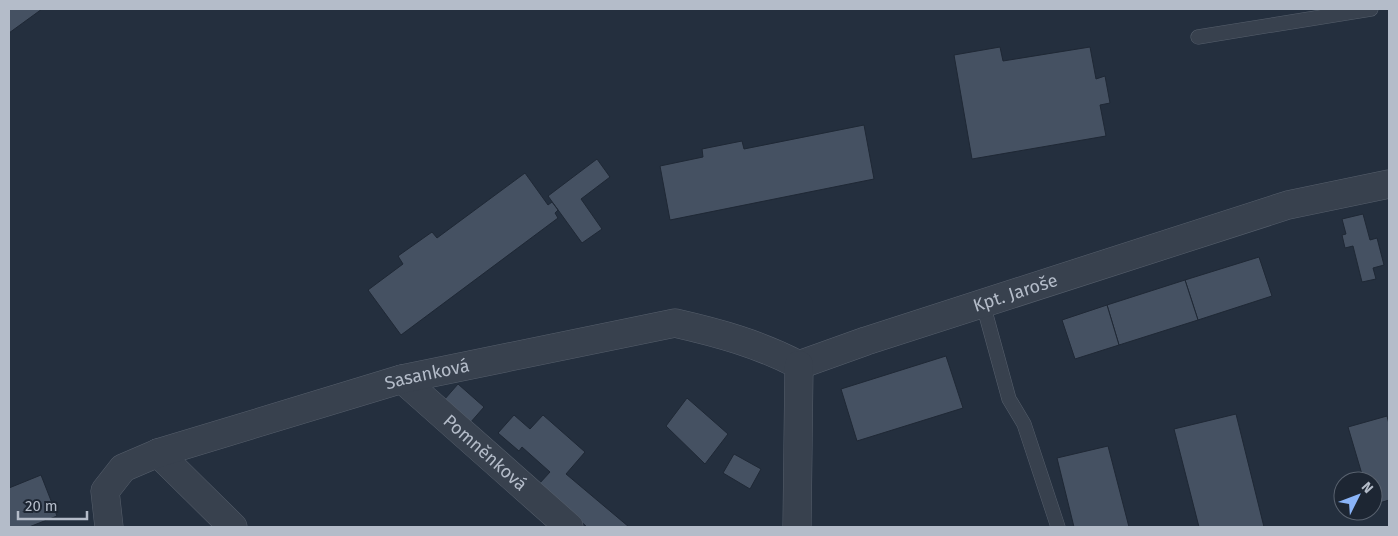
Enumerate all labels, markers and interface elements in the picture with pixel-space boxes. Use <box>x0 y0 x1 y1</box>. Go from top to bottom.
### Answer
street label: Kpt. Jaroše <box>970 269 1060 317</box>
street label: Sasanková <box>382 354 471 395</box>
street label: Pomněnková <box>439 410 532 496</box>
north arrow <box>1333 471 1383 521</box>
text: N <box>1358 478 1377 497</box>
scale bar <box>18 488 86 520</box>
text: 20 m <box>25 497 58 515</box>

